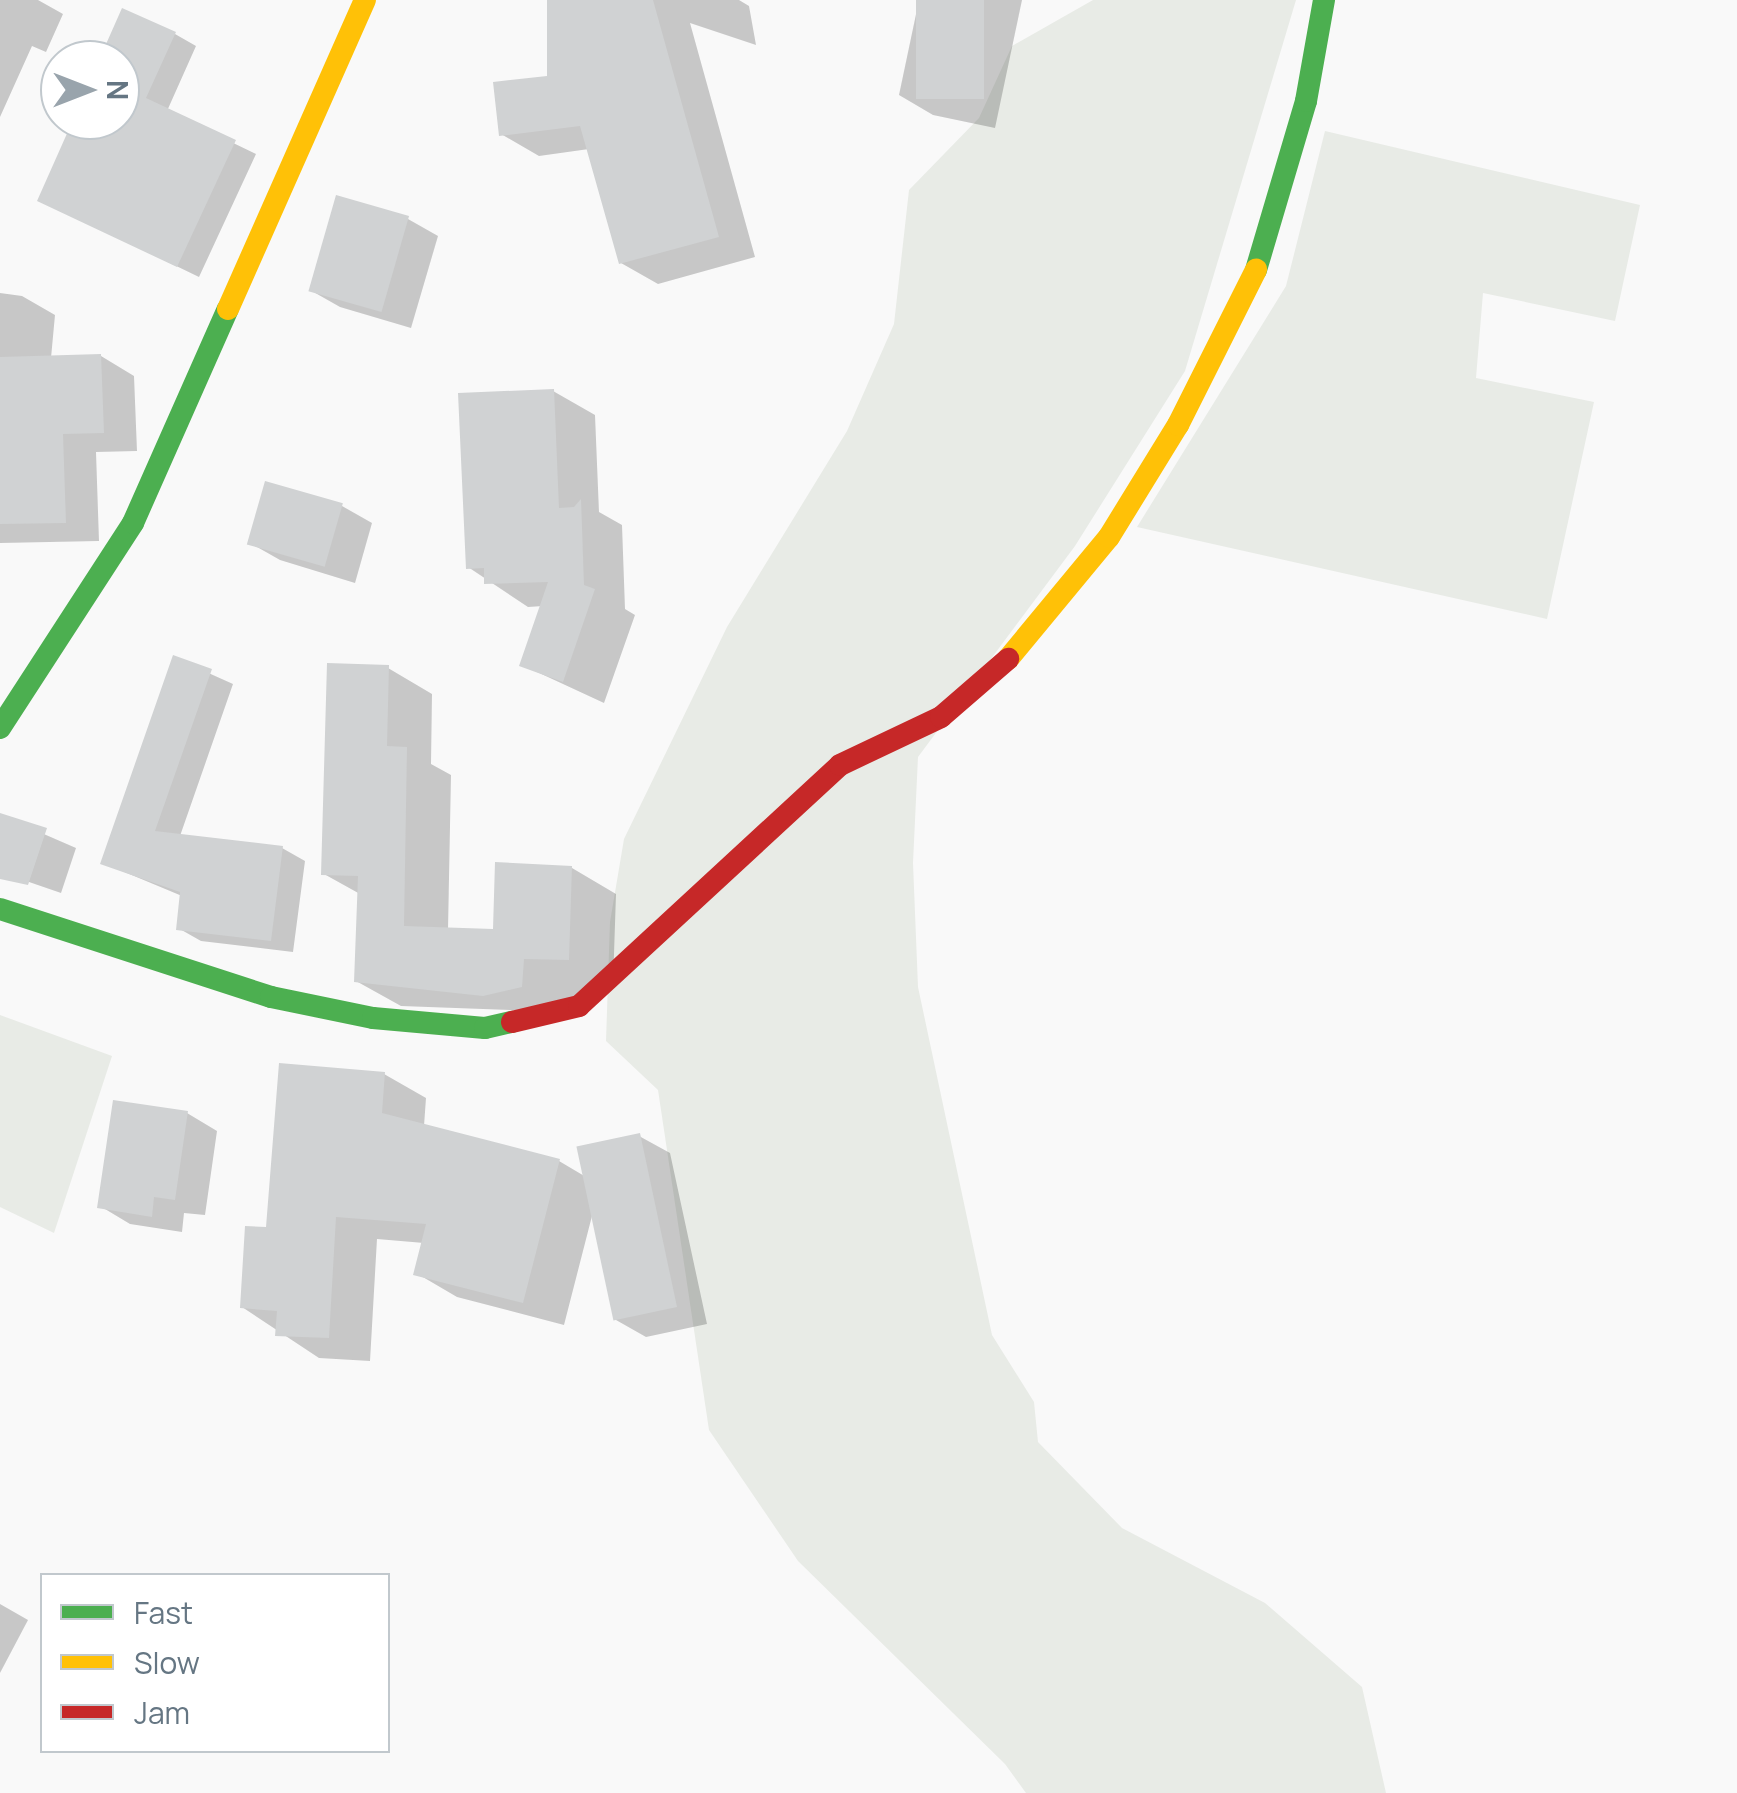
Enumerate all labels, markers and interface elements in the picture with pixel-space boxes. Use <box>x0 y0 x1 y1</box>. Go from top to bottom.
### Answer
north arrow <box>40 40 140 140</box>
text: N <box>99 80 137 100</box>
legend <box>40 1573 390 1753</box>
text: Fast <box>134 1592 193 1633</box>
text: Slow <box>134 1642 200 1683</box>
text: Jam <box>134 1692 190 1733</box>

